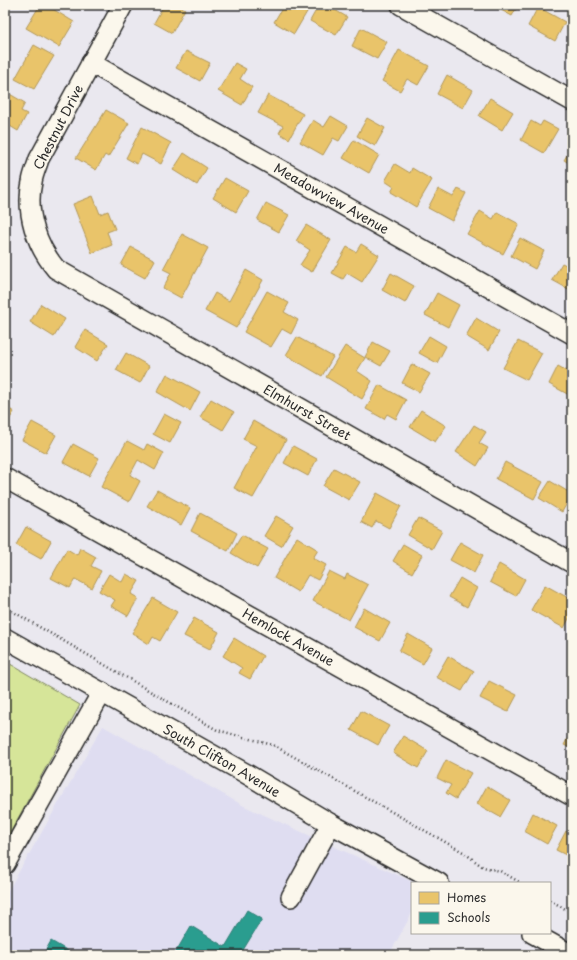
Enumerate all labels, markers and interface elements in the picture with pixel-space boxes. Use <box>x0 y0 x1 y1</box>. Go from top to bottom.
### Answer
street label: Chestnut Drive <box>28 81 87 173</box>
street label: Meadowview Avenue <box>271 158 393 238</box>
street label: Elmhurst Street <box>260 379 355 444</box>
street label: Hemlock Avenue <box>239 603 338 670</box>
street label: South Clifton Avenue <box>160 719 284 801</box>
legend <box>411 882 551 934</box>
text: Homes <box>447 888 486 906</box>
text: Schools <box>447 908 491 926</box>

